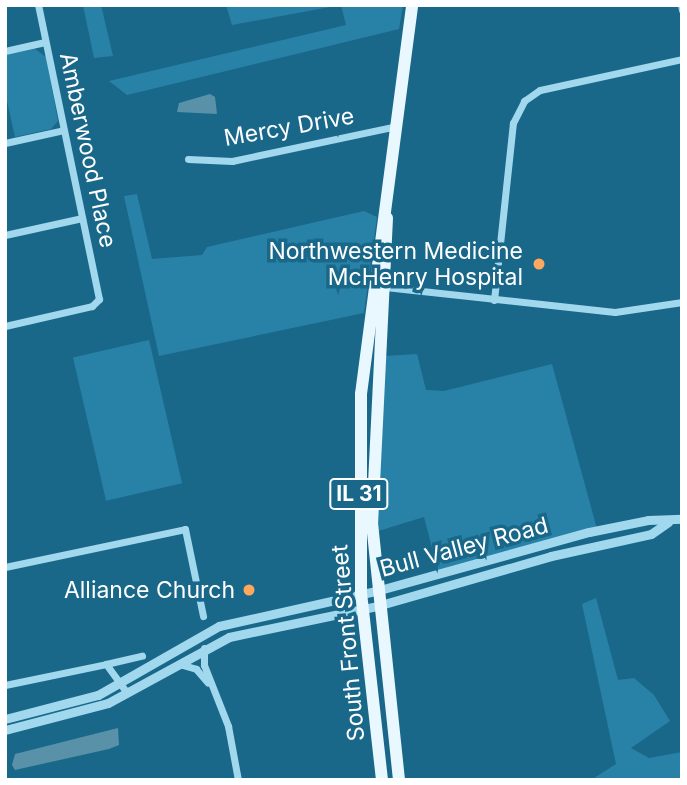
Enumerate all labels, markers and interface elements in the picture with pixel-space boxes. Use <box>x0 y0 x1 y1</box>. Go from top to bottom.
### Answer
street label: Amberwood Place <box>54 50 122 250</box>
street label: Mercy Drive <box>222 102 356 152</box>
place label: Northwestern Medicine McHenry Hospital <box>268 237 523 291</box>
marker: Northwestern Medicine McHenry Hospital <box>529 254 549 274</box>
road number: IL 31 <box>329 476 389 512</box>
street label: Bull Valley Road <box>377 511 551 583</box>
street label: South Front Street <box>326 544 370 742</box>
place label: Alliance Church <box>64 576 235 604</box>
marker: Alliance Church <box>241 582 257 598</box>

